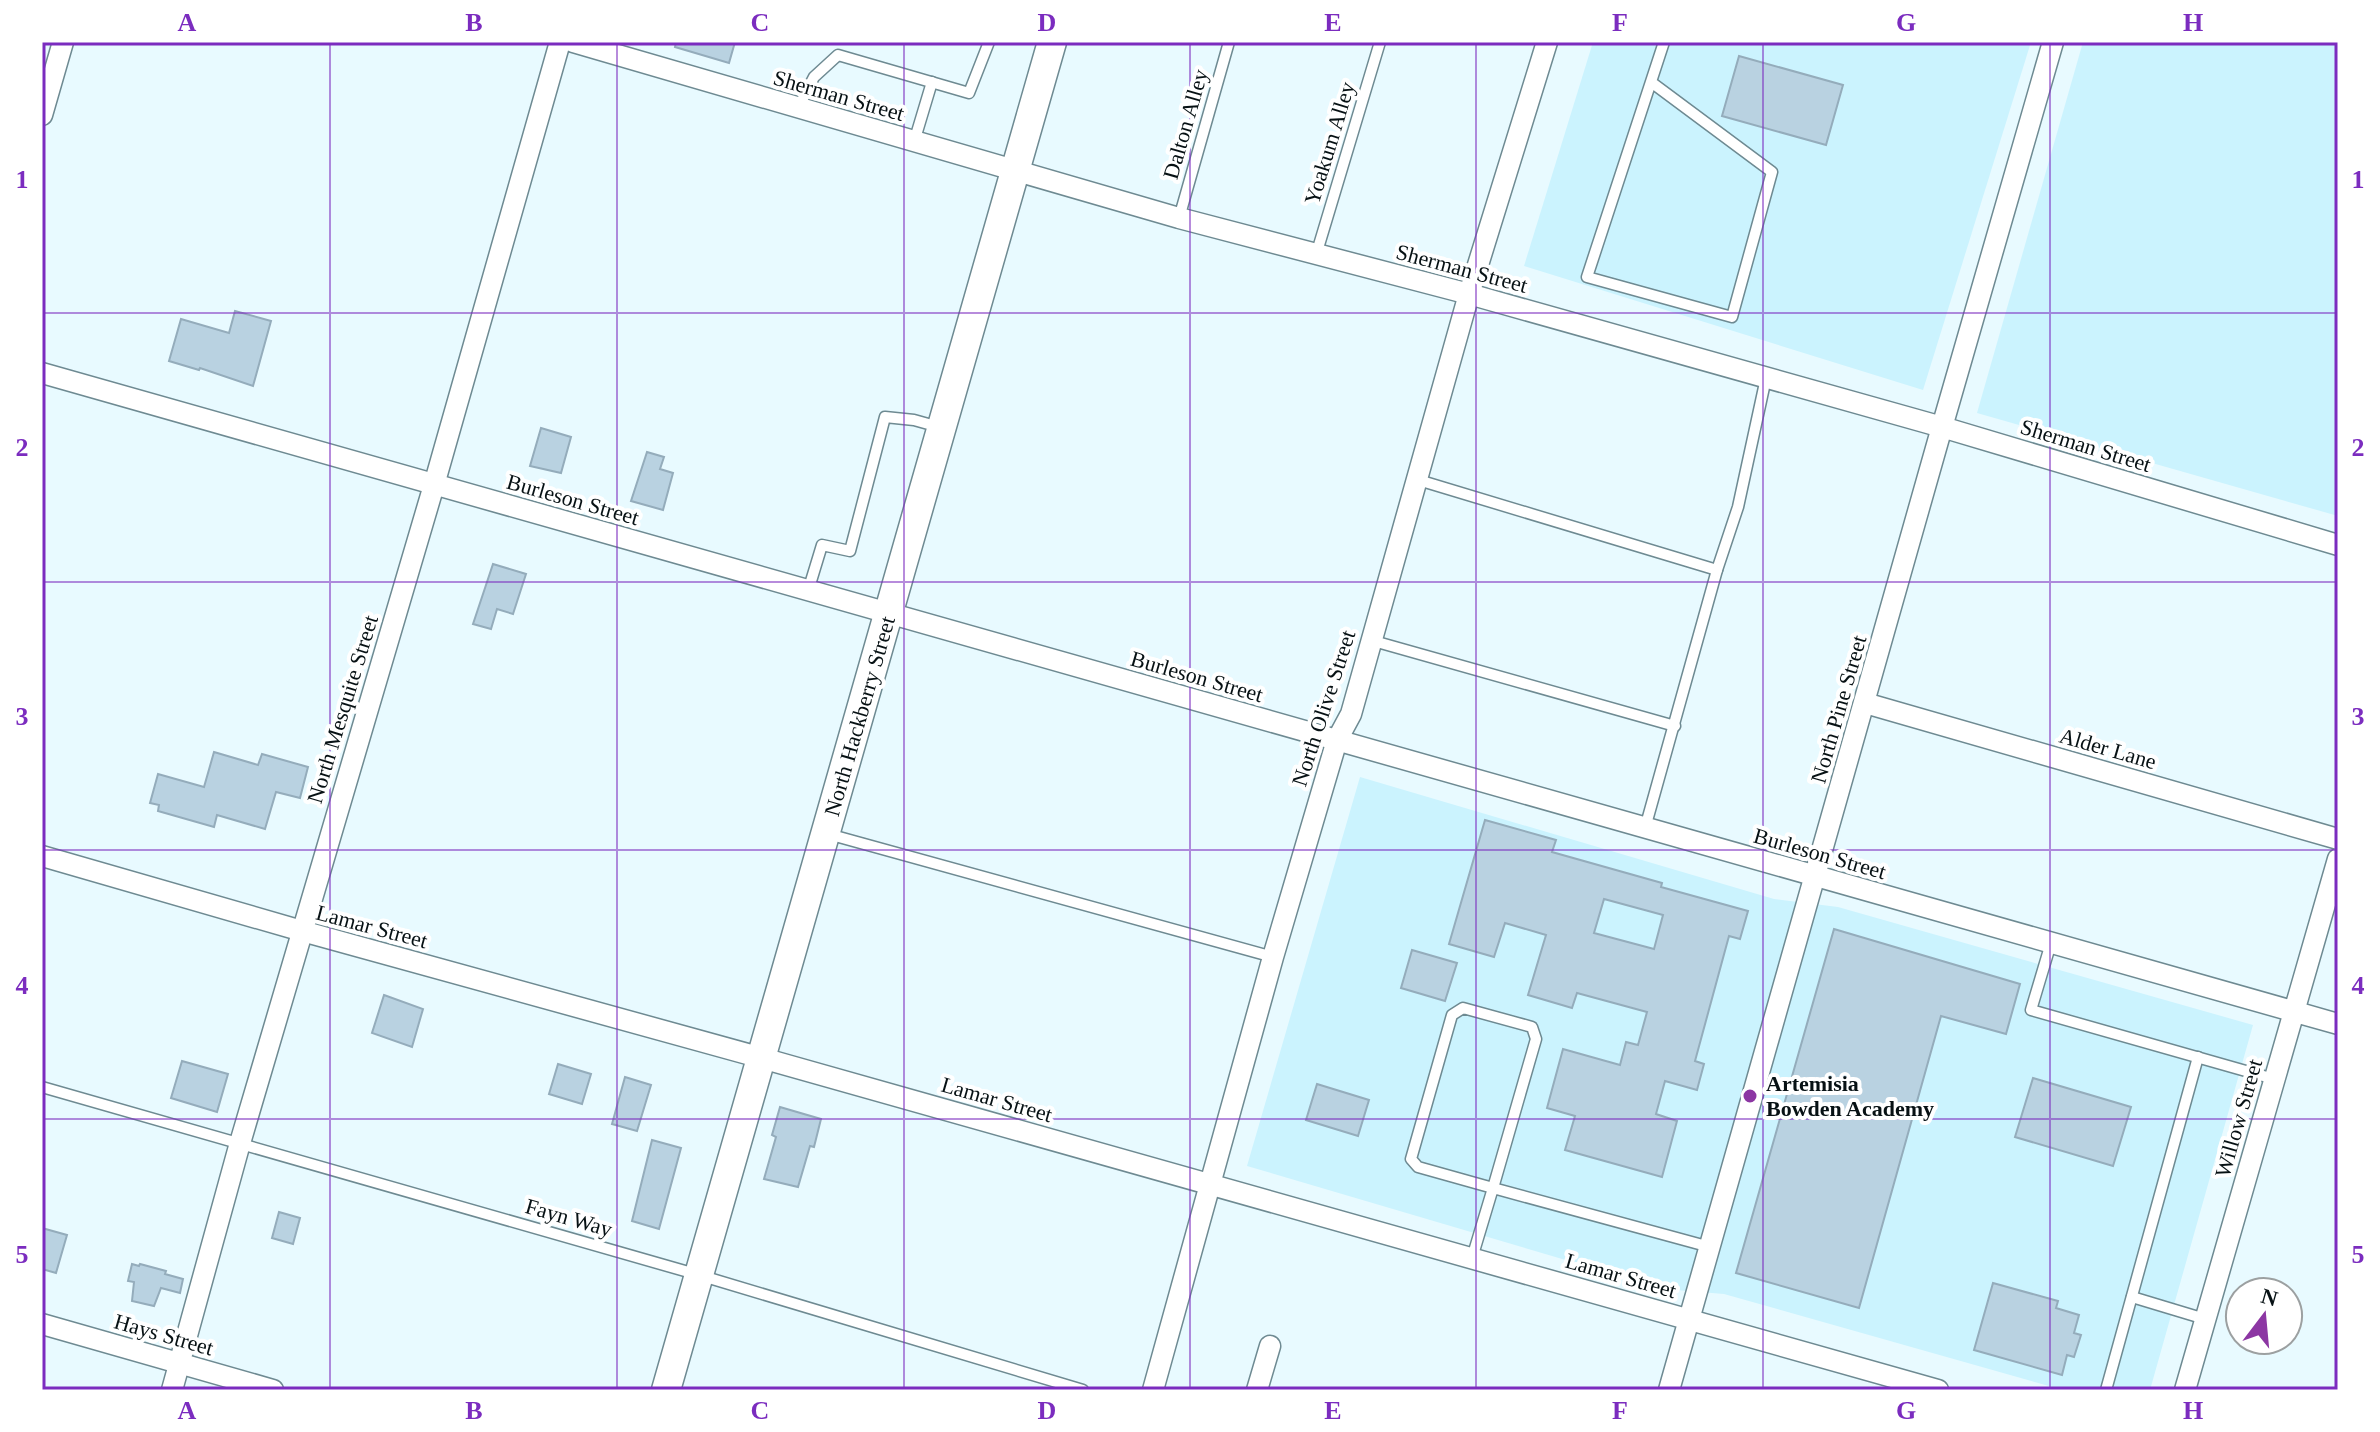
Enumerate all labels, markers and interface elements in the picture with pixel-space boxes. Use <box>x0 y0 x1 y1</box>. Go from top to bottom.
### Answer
text: A <box>178 8 197 37</box>
text: B <box>465 8 483 37</box>
text: C <box>751 8 769 37</box>
text: D <box>1038 8 1056 37</box>
text: E <box>1324 8 1342 37</box>
text: F <box>1612 8 1628 37</box>
text: G <box>1896 8 1916 37</box>
text: H <box>2183 8 2203 37</box>
street label: Sherman Street <box>771 65 907 126</box>
street label: Dalton Alley <box>1158 66 1213 182</box>
street label: Yoakum Alley <box>1299 79 1360 207</box>
text: 1 <box>16 165 29 194</box>
text: 1 <box>2352 165 2365 194</box>
street label: Sherman Street <box>1393 239 1530 298</box>
street label: Sherman Street <box>2018 414 2154 477</box>
text: 2 <box>16 433 29 462</box>
text: 2 <box>2352 433 2365 462</box>
street label: Burleson Street <box>504 469 642 530</box>
street label: North Mesquite Street <box>302 612 383 806</box>
street label: North Hackberry Street <box>819 613 900 819</box>
street label: North Olive Street <box>1286 627 1360 789</box>
street label: North Pine Street <box>1805 632 1872 786</box>
street label: Burleson Street <box>1128 646 1266 707</box>
text: 3 <box>16 702 29 731</box>
text: 3 <box>2352 702 2365 731</box>
street label: Alder Lane <box>2057 723 2159 774</box>
street label: Burleson Street <box>1751 823 1889 884</box>
street label: Lamar Street <box>313 900 430 953</box>
text: 4 <box>16 971 29 1000</box>
text: 4 <box>2352 971 2365 1000</box>
street label: Willow Street <box>2210 1056 2267 1180</box>
place label: Artemisia Bowden Academy <box>1766 1071 1934 1121</box>
street label: Lamar Street <box>939 1072 1055 1127</box>
marker: Artemisia Bowden Academy <box>1741 1087 1759 1105</box>
street label: Fayn Way <box>523 1193 615 1242</box>
text: 5 <box>16 1240 29 1269</box>
text: 5 <box>2352 1240 2365 1269</box>
street label: Lamar Street <box>1563 1248 1679 1303</box>
north arrow <box>2224 1276 2304 1356</box>
text: N <box>2258 1283 2281 1311</box>
street label: Hays Street <box>111 1308 216 1361</box>
text: A <box>178 1396 197 1425</box>
text: B <box>465 1396 483 1425</box>
text: C <box>751 1396 769 1425</box>
text: D <box>1038 1396 1056 1425</box>
text: E <box>1324 1396 1342 1425</box>
text: F <box>1612 1396 1628 1425</box>
text: G <box>1896 1396 1916 1425</box>
text: H <box>2183 1396 2203 1425</box>

